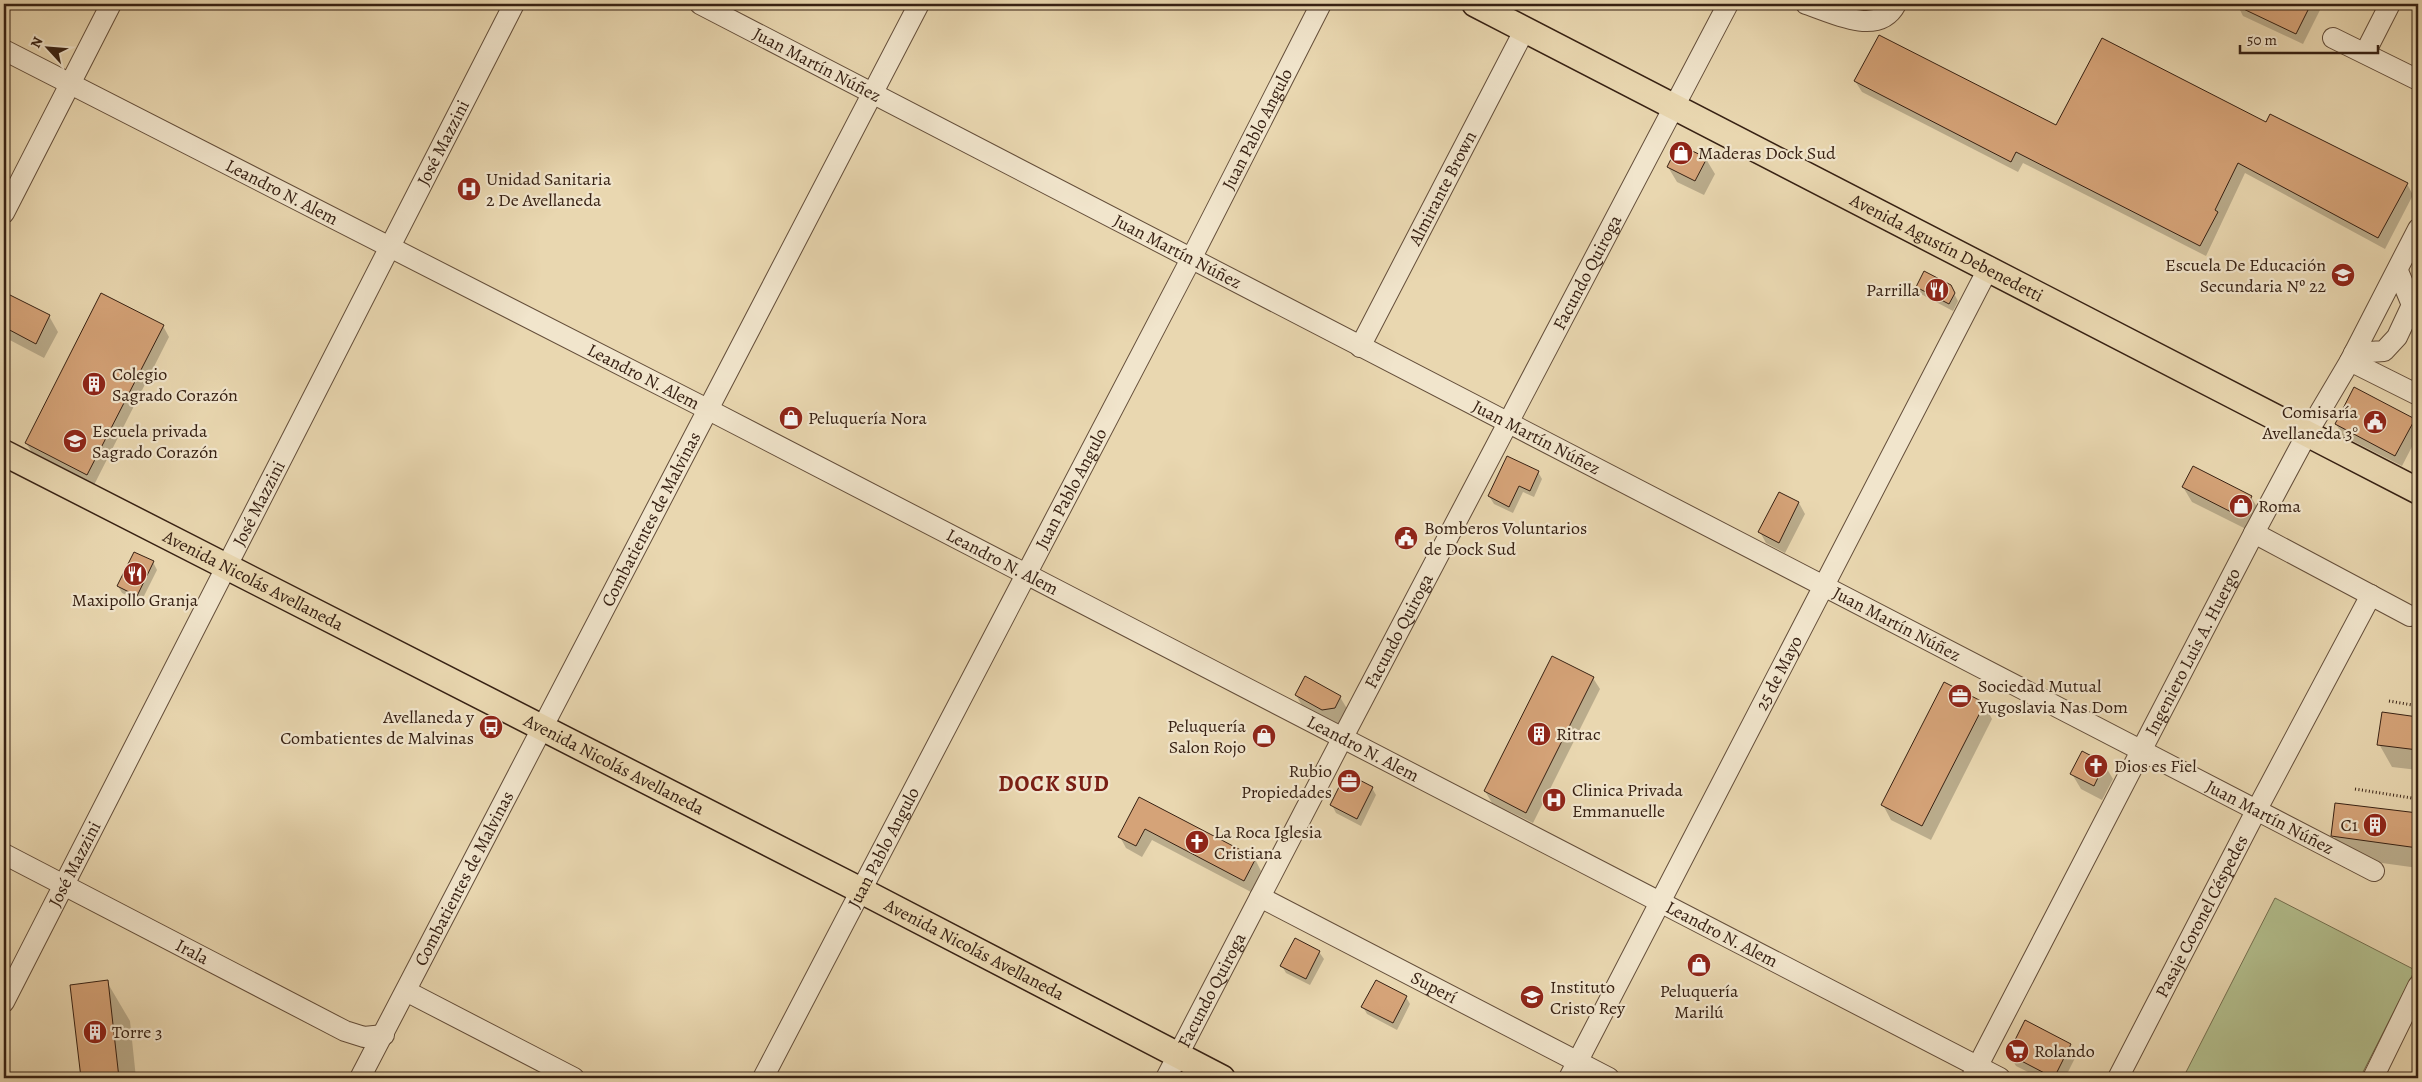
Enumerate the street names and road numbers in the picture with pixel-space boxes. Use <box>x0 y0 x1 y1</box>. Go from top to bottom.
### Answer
street label: Juan Martín Núñez <box>749 22 885 108</box>
street label: Juan Pablo Angulo <box>1216 64 1298 194</box>
street label: José Mazzini <box>411 96 475 190</box>
street label: Almirante Brown <box>1402 127 1482 250</box>
street label: Leandro N. Alem <box>222 153 342 231</box>
street label: Avenida Agustín Debenedetti <box>1845 187 2047 307</box>
street label: Juan Martín Núñez <box>1110 208 1246 295</box>
street label: Facundo Quiroga <box>1547 210 1627 334</box>
street label: Leandro N. Alem <box>583 338 704 415</box>
street label: Juan Martín Núñez <box>1468 394 1605 480</box>
street label: Juan Pablo Angulo <box>1030 424 1112 553</box>
street label: Combatientes de Malvinas <box>595 428 706 611</box>
street label: José Mazzini <box>227 456 291 550</box>
street label: Leandro N. Alem <box>942 523 1063 601</box>
street label: Avenida Nicolás Avellaneda <box>158 524 348 637</box>
street label: Ingeniero Luis A. Huergo <box>2139 564 2246 740</box>
street label: Facundo Quiroga <box>1359 569 1439 693</box>
street label: Juan Martín Núñez <box>1829 581 1965 667</box>
street label: 25 de Mayo <box>1749 632 1808 715</box>
street label: Avenida Nicolás Avellaneda <box>519 708 709 821</box>
street label: Leandro N. Alem <box>1303 709 1423 787</box>
street label: Juan Martín Núñez <box>2202 774 2338 860</box>
street label: Juan Pablo Angulo <box>842 783 925 912</box>
street label: Combatientes de Malvinas <box>408 787 519 970</box>
street label: José Mazzini <box>43 817 106 911</box>
street label: Pasaje Coronel Céspedes <box>2150 831 2254 1002</box>
street label: Avenida Nicolás Avellaneda <box>879 892 1069 1006</box>
street label: Leandro N. Alem <box>1662 895 1782 973</box>
street label: Facundo Quiroga <box>1172 928 1252 1052</box>
street label: Irala <box>171 933 213 970</box>
street label: Superí <box>1407 965 1461 1009</box>

